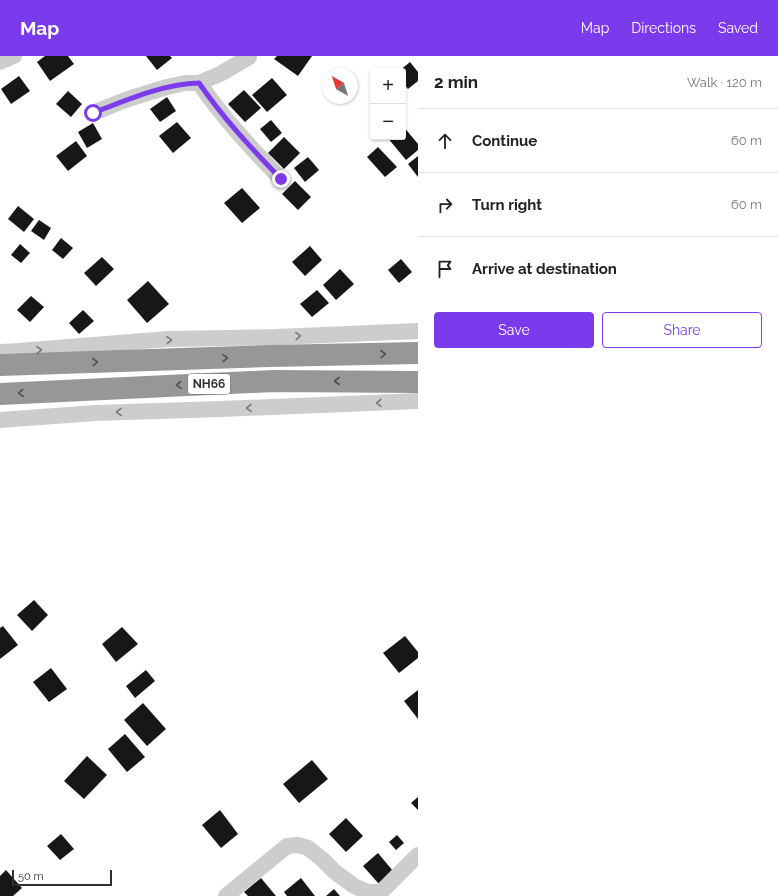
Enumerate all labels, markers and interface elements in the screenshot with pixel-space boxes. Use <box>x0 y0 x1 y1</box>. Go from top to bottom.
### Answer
text: Map <box>20 17 59 39</box>
text: Map <box>581 20 609 36</box>
text: Directions <box>631 20 696 36</box>
text: Saved <box>718 20 758 36</box>
north arrow <box>322 68 358 104</box>
map controls <box>370 68 406 140</box>
button: + <box>370 68 406 104</box>
text: 2 min <box>434 72 478 92</box>
text: Walk · 120 m <box>687 75 762 90</box>
route start <box>84 104 102 122</box>
button: − <box>370 104 406 140</box>
icon: ahead <box>434 130 456 152</box>
text: Continue <box>472 132 537 150</box>
text: 60 m <box>731 133 762 148</box>
route end <box>272 170 290 188</box>
icon: right <box>434 194 456 216</box>
text: Turn right <box>472 196 542 214</box>
text: 60 m <box>731 197 762 212</box>
icon: arrive <box>434 258 456 280</box>
text: Arrive at destination <box>472 260 617 278</box>
button: Save <box>434 312 594 348</box>
button: Share <box>602 312 762 348</box>
one-way arrow <box>295 332 301 341</box>
one-way arrow <box>166 335 172 344</box>
one-way arrow <box>36 345 42 354</box>
one-way arrow <box>380 350 386 358</box>
one-way arrow <box>222 353 228 362</box>
one-way arrow <box>92 358 98 366</box>
road number: NH66 <box>188 374 230 394</box>
one-way arrow <box>334 377 340 385</box>
one-way arrow <box>176 381 182 390</box>
one-way arrow <box>18 388 24 397</box>
one-way arrow <box>376 399 382 407</box>
one-way arrow <box>246 404 252 413</box>
one-way arrow <box>116 408 122 416</box>
scale bar <box>12 868 112 887</box>
text: 50 m <box>18 870 44 883</box>

